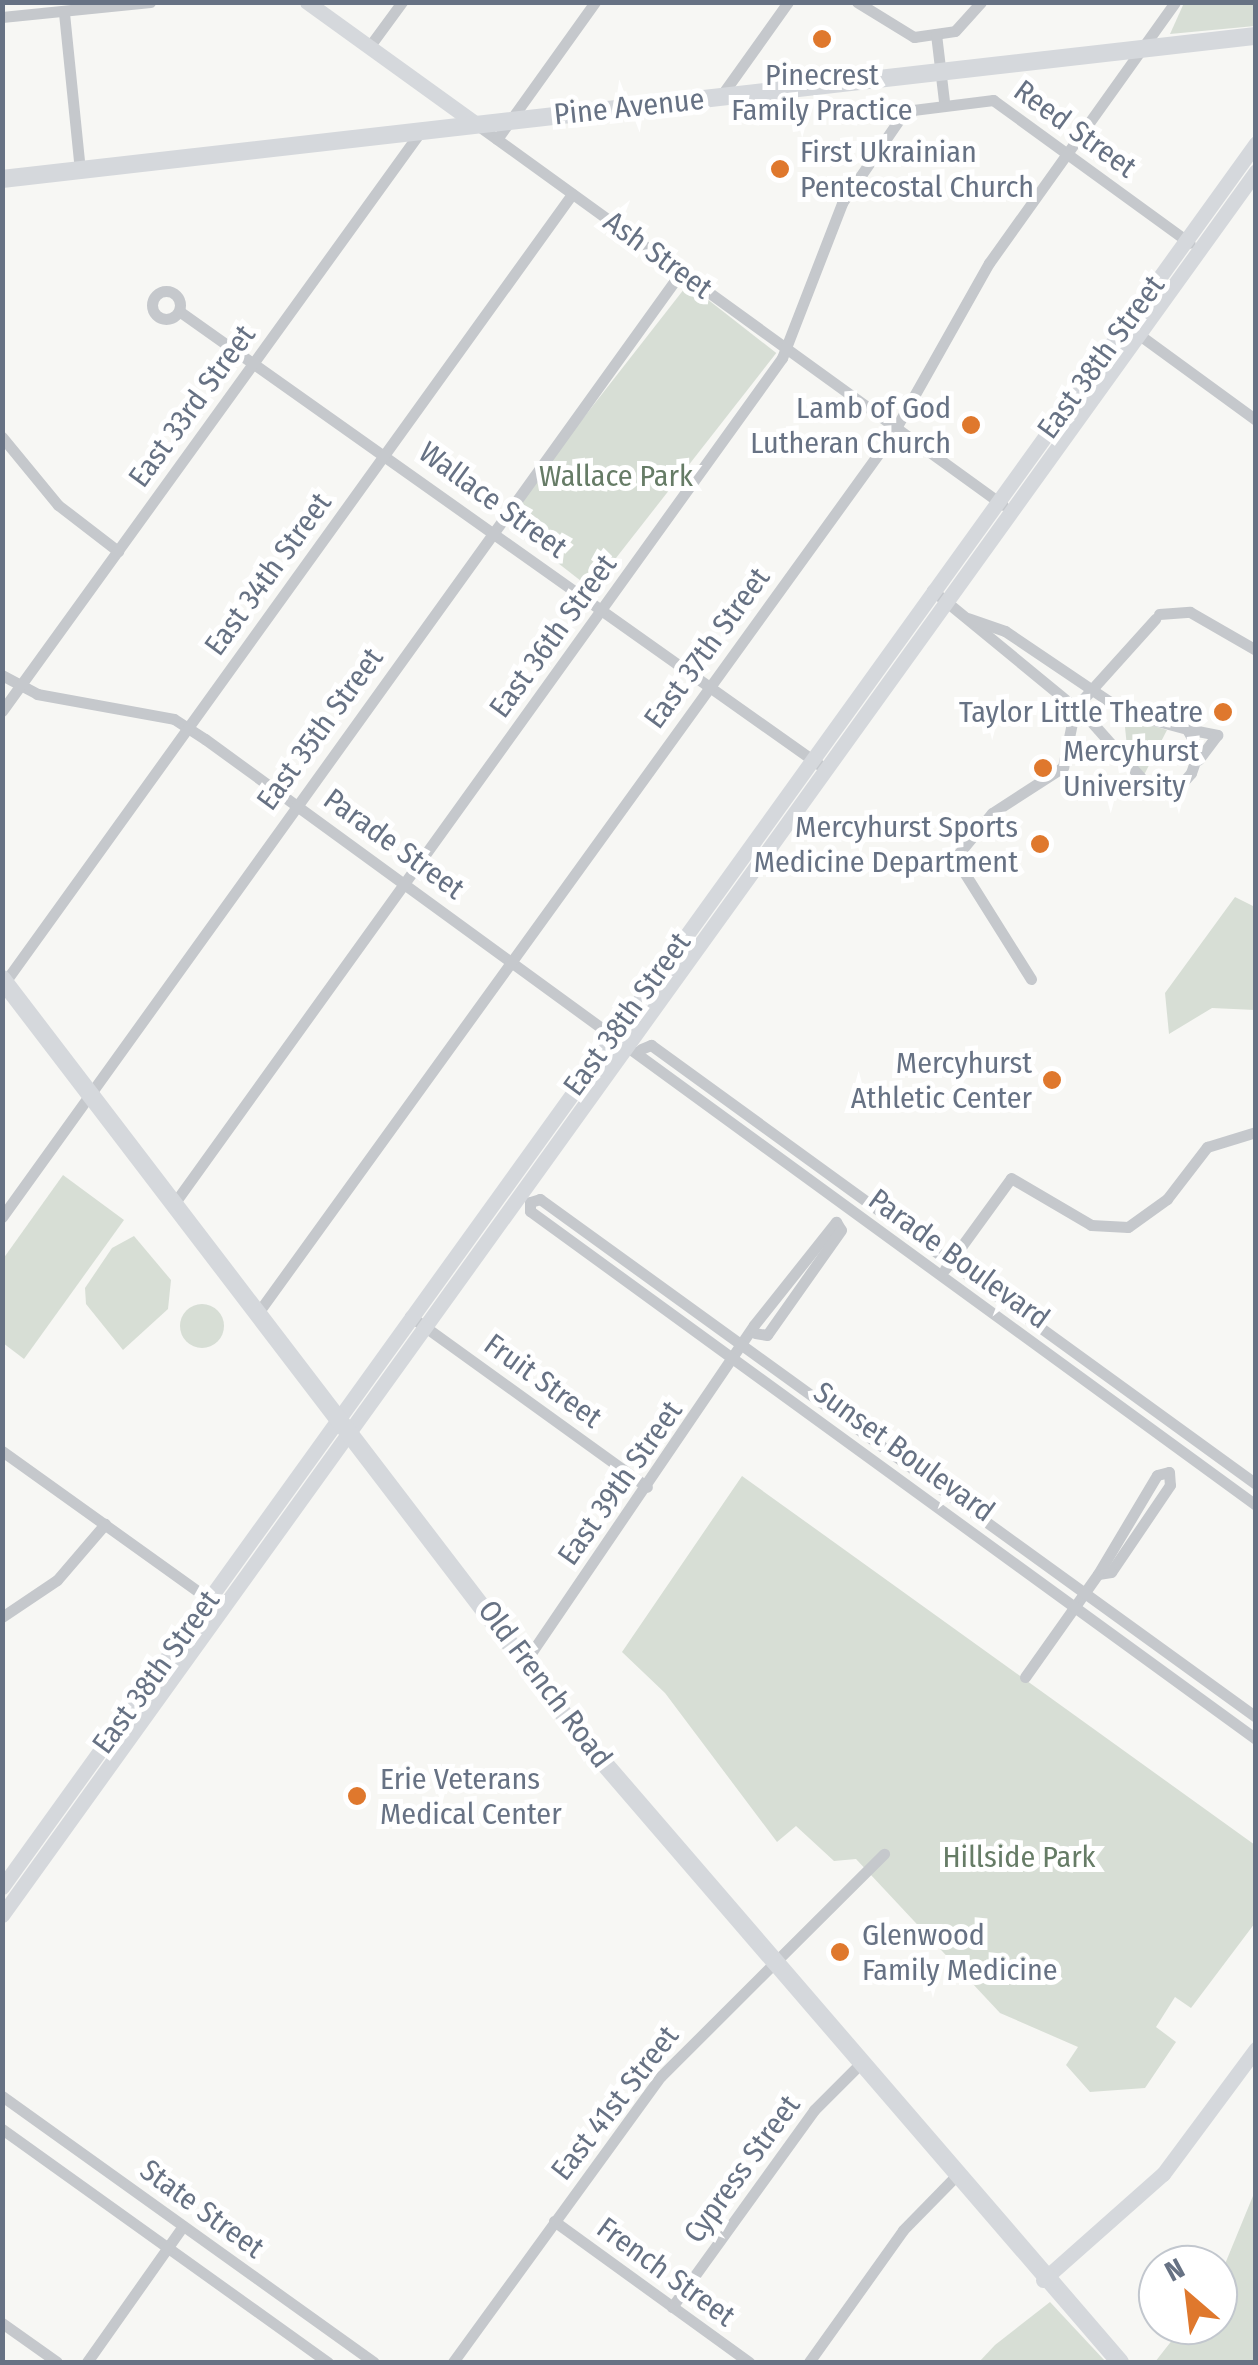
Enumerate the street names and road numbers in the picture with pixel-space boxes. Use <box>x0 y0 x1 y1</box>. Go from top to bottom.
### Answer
street label: Reed Street <box>1007 73 1143 185</box>
street label: Pine Avenue <box>552 81 706 133</box>
street label: Ash Street <box>597 204 719 306</box>
street label: East 38th Street <box>1030 268 1172 446</box>
street label: East 33rd Street <box>121 318 263 494</box>
street label: Wallace Street <box>412 434 574 566</box>
street label: East 34th Street <box>197 486 339 662</box>
street label: East 36th Street <box>482 547 624 725</box>
street label: East 37th Street <box>637 561 777 735</box>
street label: East 35th Street <box>249 641 391 817</box>
street label: Parade Street <box>317 781 471 907</box>
street label: East 38th Street <box>556 925 698 1103</box>
street label: Parade Boulevard <box>862 1181 1056 1337</box>
street label: Fruit Street <box>477 1326 609 1436</box>
street label: Sunset Boulevard <box>807 1374 1001 1530</box>
street label: East 39th Street <box>550 1394 690 1572</box>
street label: East 38th Street <box>85 1583 227 1761</box>
street label: Old French Road <box>470 1593 620 1775</box>
street label: East 41st Street <box>544 2019 686 2187</box>
street label: Cypress Street <box>676 2088 808 2250</box>
street label: State Street <box>133 2152 271 2266</box>
street label: French Street <box>590 2210 742 2334</box>

